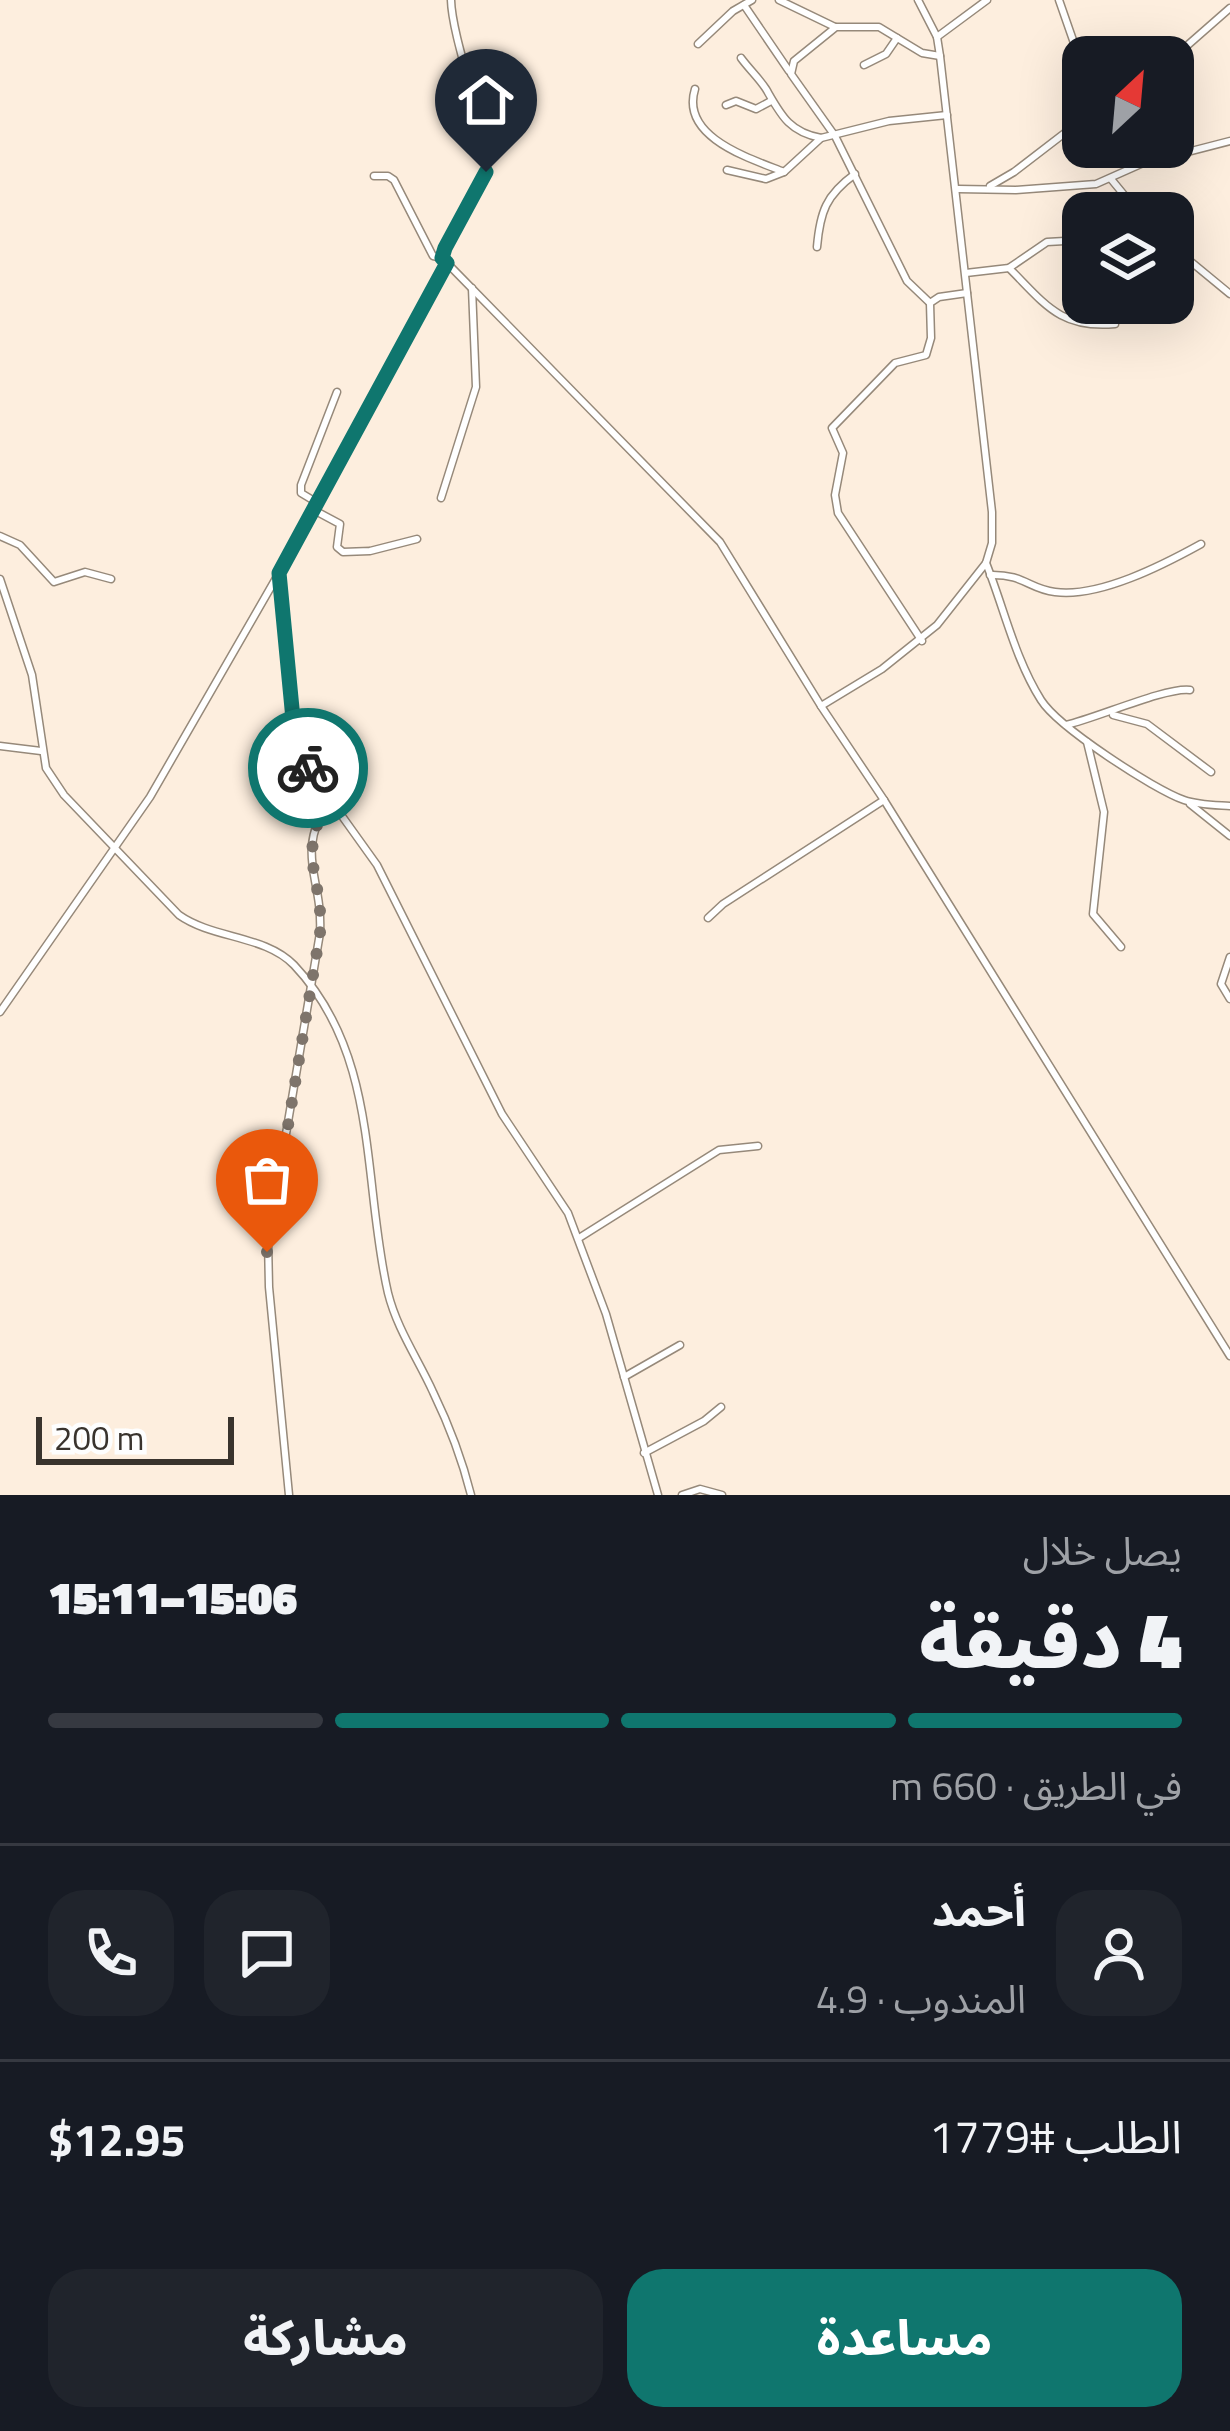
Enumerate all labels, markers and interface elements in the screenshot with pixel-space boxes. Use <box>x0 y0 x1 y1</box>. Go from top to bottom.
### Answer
north arrow <box>1062 36 1194 168</box>
map controls <box>1062 36 1194 324</box>
pin <box>435 49 537 172</box>
icon: home <box>453 67 519 133</box>
button: layers <box>1062 192 1194 324</box>
courier <box>248 708 368 828</box>
icon: bike <box>275 735 341 801</box>
pin <box>216 1129 318 1252</box>
icon: bag <box>234 1147 300 1213</box>
scale bar <box>36 1411 234 1464</box>
text: 200 m <box>54 1413 144 1463</box>
text: يصل خلال <box>1023 1521 1182 1580</box>
text: 15:06–15:11 <box>48 1563 297 1631</box>
text: 4 دقيقة <box>919 1580 1182 1698</box>
text: في الطريق · 660 m <box>890 1756 1182 1815</box>
text: أحمد <box>932 1875 1026 1943</box>
button: phone <box>48 1890 174 2016</box>
button: chat <box>204 1890 330 2016</box>
button: person <box>1056 1890 1182 2016</box>
text: المندوب · 4.9 <box>816 1969 1026 2028</box>
text: الطلب #1779 <box>929 2102 1182 2170</box>
text: $12.95 <box>48 2105 186 2173</box>
button: مشاركة <box>48 2269 603 2407</box>
button: مساعدة <box>627 2269 1182 2407</box>

